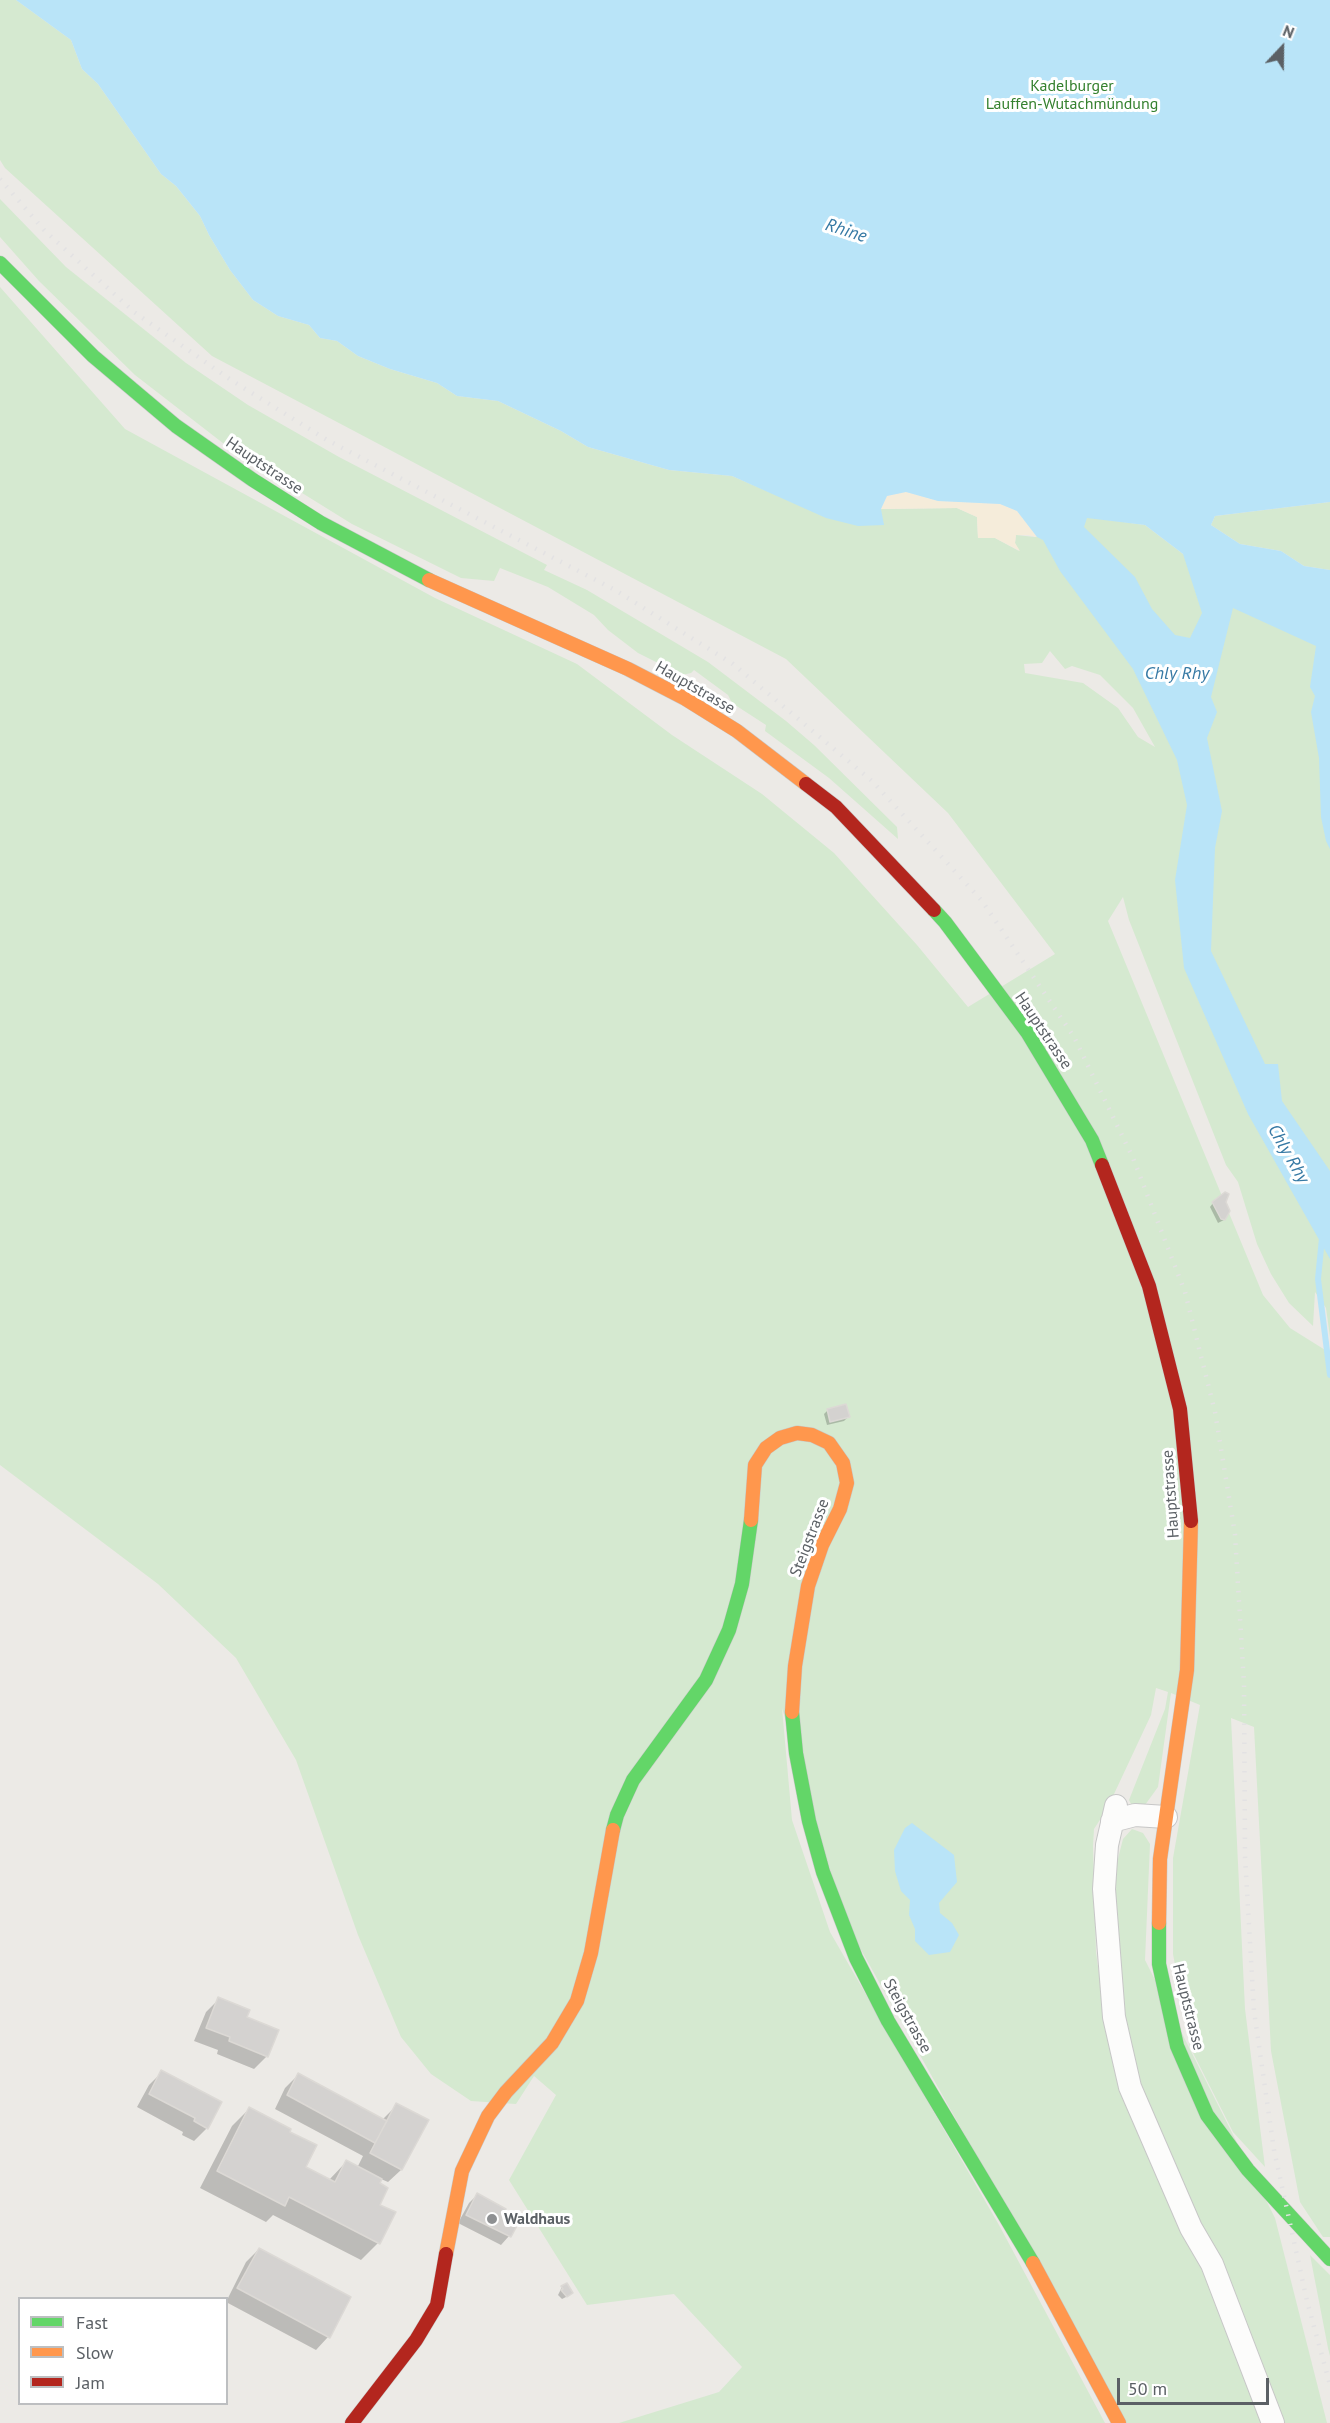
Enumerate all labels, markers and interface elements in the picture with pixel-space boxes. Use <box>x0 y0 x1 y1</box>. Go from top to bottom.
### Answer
north arrow <box>1252 18 1312 78</box>
text: N <box>1280 20 1297 43</box>
park label: Kadelburger Lauffen-Wutachmündung <box>986 76 1158 114</box>
water label: Rhine <box>823 214 869 248</box>
street label: Hauptstrasse <box>222 433 306 499</box>
street label: Hauptstrasse <box>652 658 738 718</box>
water label: Chly Rhy <box>1145 663 1209 685</box>
street label: Hauptstrasse <box>1010 989 1076 1073</box>
water label: Chly Rhy <box>1263 1121 1313 1187</box>
street label: Hauptstrasse <box>1158 1449 1184 1539</box>
street label: Steigstrasse <box>786 1496 834 1580</box>
street label: Hauptstrasse <box>1168 1962 1208 2052</box>
street label: Steigstrasse <box>879 1976 935 2056</box>
place label: Waldhaus <box>504 2209 570 2229</box>
marker: Waldhaus <box>485 2212 499 2226</box>
legend <box>18 2297 228 2405</box>
text: Fast <box>76 2311 108 2334</box>
text: Slow <box>76 2341 114 2364</box>
scale bar <box>1120 2366 1272 2404</box>
text: Jam <box>76 2371 105 2394</box>
text: 50 m <box>1128 2377 1167 2400</box>

